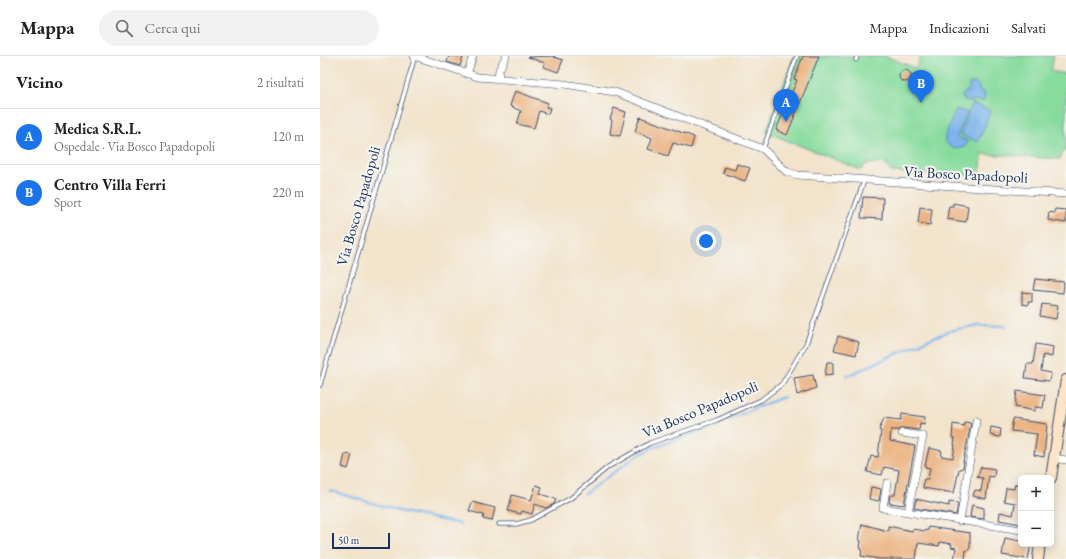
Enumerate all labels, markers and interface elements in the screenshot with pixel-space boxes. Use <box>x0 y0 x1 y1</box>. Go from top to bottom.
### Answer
search box <box>99 10 379 46</box>
text: Mappa <box>20 15 75 40</box>
icon: search <box>113 17 135 39</box>
text: Cerca qui <box>145 18 200 37</box>
text: Mappa <box>870 19 907 37</box>
text: Indicazioni <box>929 19 989 37</box>
text: Salvati <box>1011 19 1046 37</box>
pin: B <box>908 70 934 103</box>
text: Vicino <box>16 71 63 93</box>
text: 2 risultati <box>257 74 304 91</box>
pin: A <box>773 89 799 122</box>
text: Medica S.R.L. <box>54 119 141 138</box>
text: A <box>24 128 34 145</box>
text: 120 m <box>273 128 304 145</box>
text: Ospedale · Via Bosco Papadopoli <box>54 138 215 155</box>
street label: Via Bosco Papadopoli <box>332 143 384 268</box>
street label: Via Bosco Papadopoli <box>904 161 1029 187</box>
text: Centro Villa Ferri <box>54 175 166 194</box>
text: B <box>25 184 33 201</box>
text: 220 m <box>273 184 304 201</box>
text: Sport <box>54 194 82 211</box>
your location <box>696 231 716 251</box>
street label: Via Bosco Papadopoli <box>639 376 761 442</box>
map controls <box>1018 475 1054 547</box>
button: + <box>1018 475 1054 511</box>
button: − <box>1018 511 1054 547</box>
scale bar <box>332 531 390 550</box>
text: 50 m <box>338 533 359 547</box>

